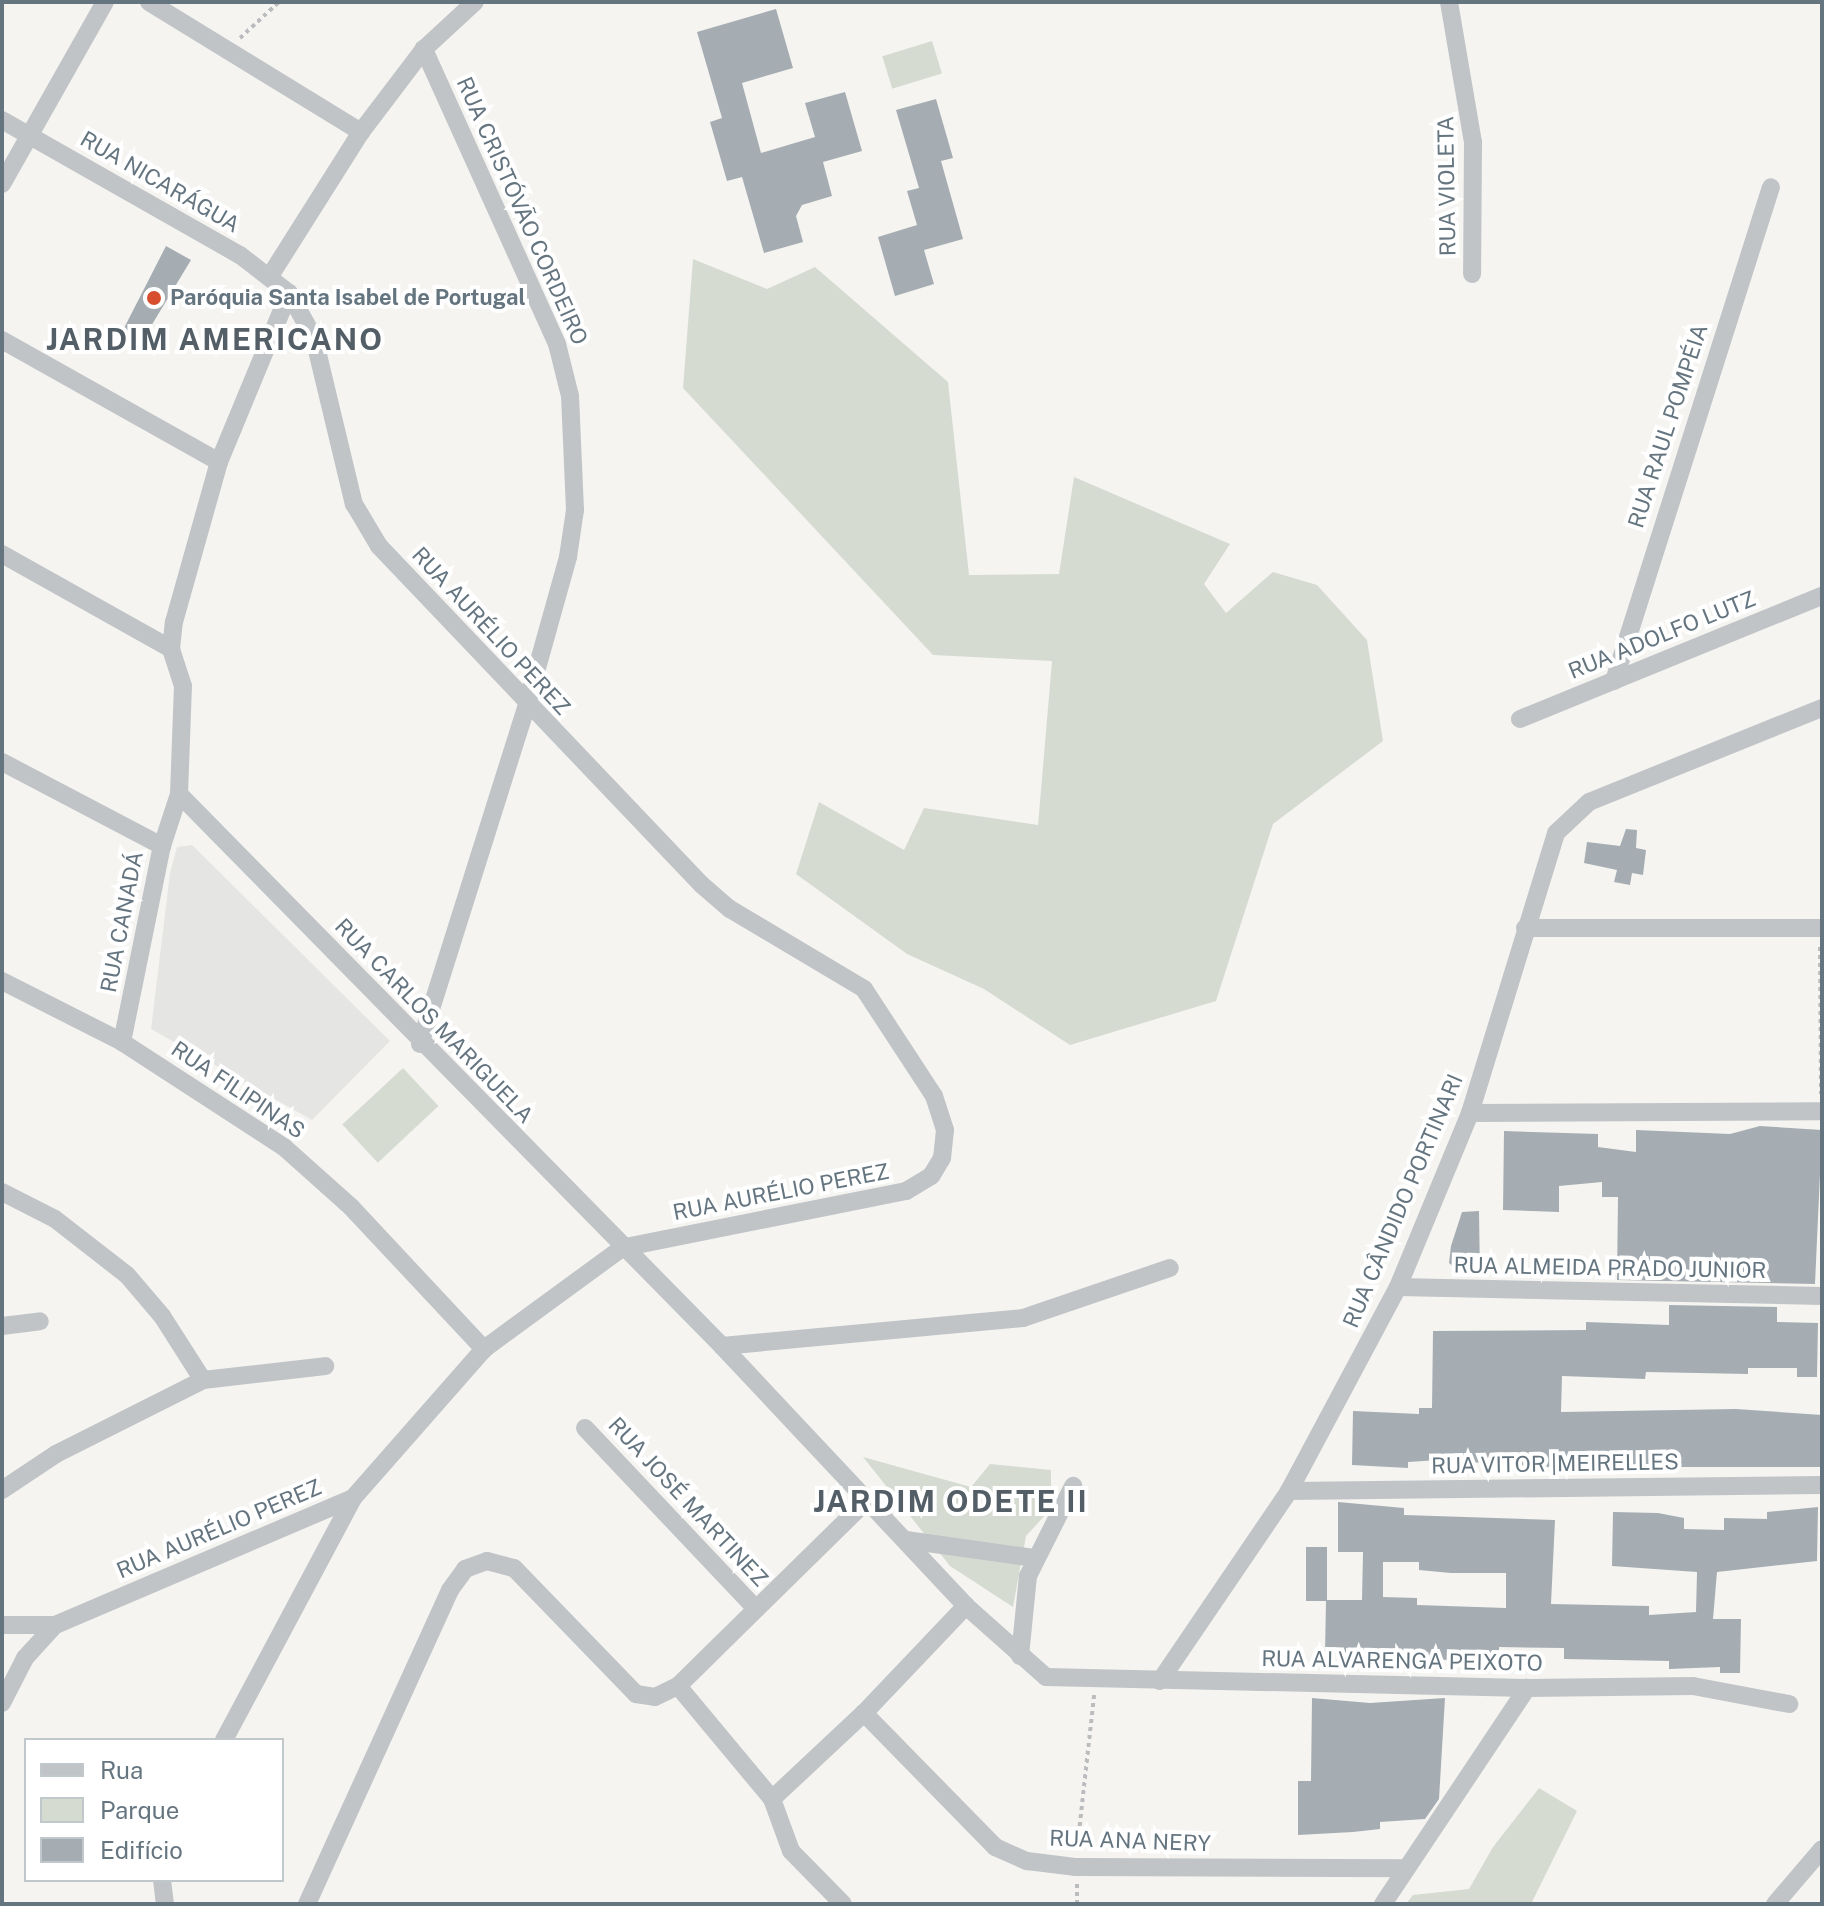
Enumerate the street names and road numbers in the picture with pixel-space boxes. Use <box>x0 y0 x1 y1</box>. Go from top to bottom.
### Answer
street label: RUA CRISTÓVÃO CORDEIRO <box>451 73 593 349</box>
street label: RUA VIOLETA <box>1433 115 1461 257</box>
street label: RUA NICARÁGUA <box>76 126 244 238</box>
street label: RUA RAUL POMPÉIA <box>1623 321 1713 531</box>
street label: RUA AURÉLIO PEREZ <box>406 542 576 720</box>
street label: RUA ADOLFO LUTZ <box>1565 585 1759 685</box>
street label: RUA CANADÁ <box>95 849 149 995</box>
street label: RUA CARLOS MARIGUELA <box>329 913 539 1129</box>
street label: RUA FILIPINAS <box>166 1036 310 1144</box>
street label: RUA CÂNDIDO PORTINARI <box>1338 1070 1468 1332</box>
street label: RUA AURÉLIO PEREZ <box>671 1158 891 1226</box>
street label: RUA ALMEIDA PRADO JUNIOR <box>1453 1252 1767 1284</box>
street label: RUA JOSÉ MARTINEZ <box>603 1412 773 1592</box>
street label: RUA VITOR |MEIRELLES <box>1431 1449 1679 1479</box>
street label: RUA AURÉLIO PEREZ <box>113 1474 325 1584</box>
street label: RUA ALVARENGA PEIXOTO <box>1261 1645 1543 1677</box>
street label: RUA ANA NERY <box>1049 1825 1211 1857</box>

